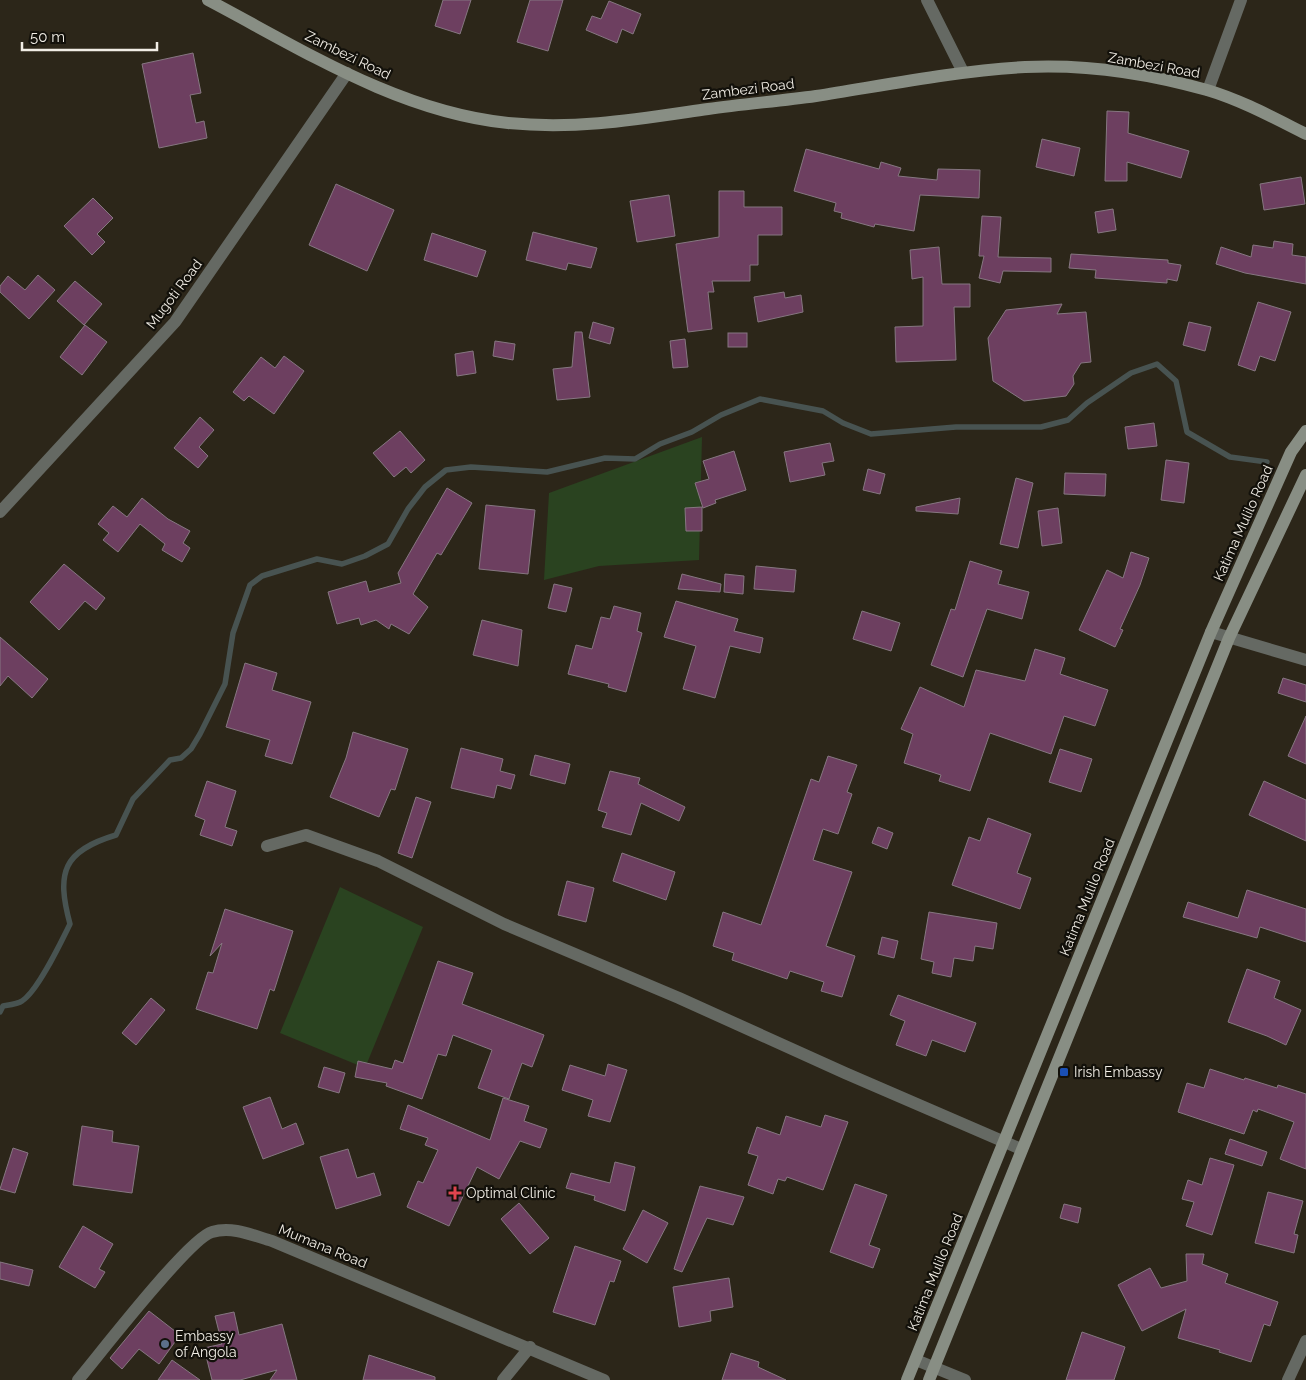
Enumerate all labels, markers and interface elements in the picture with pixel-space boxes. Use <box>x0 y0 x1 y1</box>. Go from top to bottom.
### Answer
scale bar <box>22 20 158 52</box>
street label: Zambezi Road <box>303 27 393 83</box>
text: 50 m <box>30 28 65 46</box>
street label: Zambezi Road <box>1107 49 1201 81</box>
street label: Zambezi Road <box>701 75 795 103</box>
street label: Mugoti Road <box>143 256 205 332</box>
street label: Katima Mulilo Road <box>1210 463 1276 583</box>
street label: Katima Mulilo Road <box>1056 836 1118 958</box>
place label: Irish Embassy <box>1074 1064 1163 1080</box>
marker: Irish Embassy <box>1058 1066 1070 1078</box>
place label: Optimal Clinic <box>466 1185 556 1201</box>
marker: Optimal Clinic <box>448 1186 462 1200</box>
street label: Katima Mulilo Road <box>904 1211 966 1333</box>
street label: Mumana Road <box>276 1221 370 1271</box>
place label: Embassy of Angola <box>175 1328 237 1360</box>
marker: Embassy of Angola <box>159 1338 171 1350</box>

